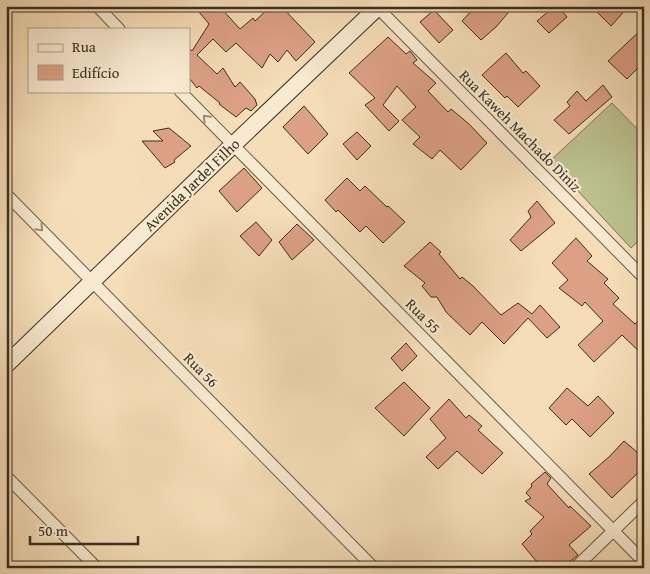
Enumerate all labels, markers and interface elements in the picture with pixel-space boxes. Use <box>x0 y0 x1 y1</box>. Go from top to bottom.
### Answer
legend <box>28 28 190 92</box>
text: Rua <box>72 36 96 57</box>
text: Edifício <box>72 62 120 83</box>
street label: Rua Kaweh Machado Diniz <box>455 65 586 197</box>
one-way arrow <box>203 115 212 124</box>
street label: Avenida Jardel Filho <box>139 133 244 236</box>
one-way arrow <box>34 223 43 232</box>
street label: Rua 55 <box>401 294 445 338</box>
street label: Rua 56 <box>179 348 223 392</box>
scale bar <box>30 514 138 546</box>
text: 50 m <box>38 520 69 541</box>

